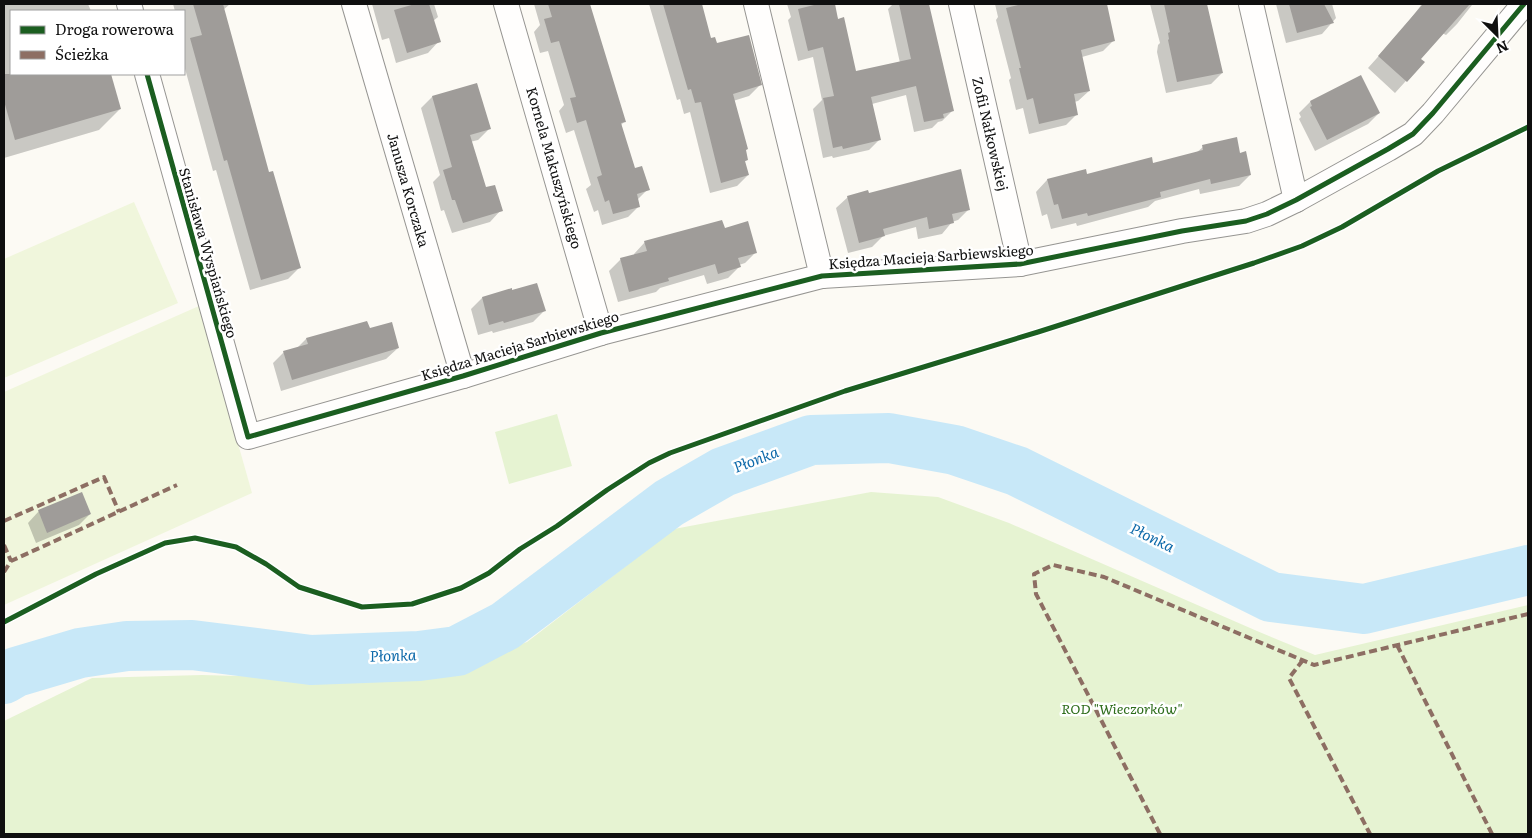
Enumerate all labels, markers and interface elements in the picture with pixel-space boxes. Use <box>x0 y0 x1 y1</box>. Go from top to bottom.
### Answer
legend <box>10 10 185 75</box>
north arrow <box>1472 10 1522 60</box>
text: Droga rowerowa <box>55 17 175 40</box>
text: N <box>1493 36 1512 59</box>
text: Ścieżka <box>55 42 110 65</box>
street label: Zofii Nałkowskiej <box>968 75 1014 193</box>
street label: Kornela Makuszyńskiego <box>522 84 588 251</box>
street label: Janusza Korczaka <box>383 130 435 250</box>
street label: Stanisława Wyspiańskiego <box>175 165 243 340</box>
street label: Księdza Macieja Sarbiewskiego <box>828 239 1034 273</box>
street label: Księdza Macieja Sarbiewskiego <box>418 305 621 385</box>
water label: Płonka <box>729 439 782 478</box>
water label: Płonka <box>1127 516 1179 557</box>
water label: Płonka <box>369 642 417 667</box>
park label: ROD "Wieczorków" <box>1061 698 1183 718</box>

